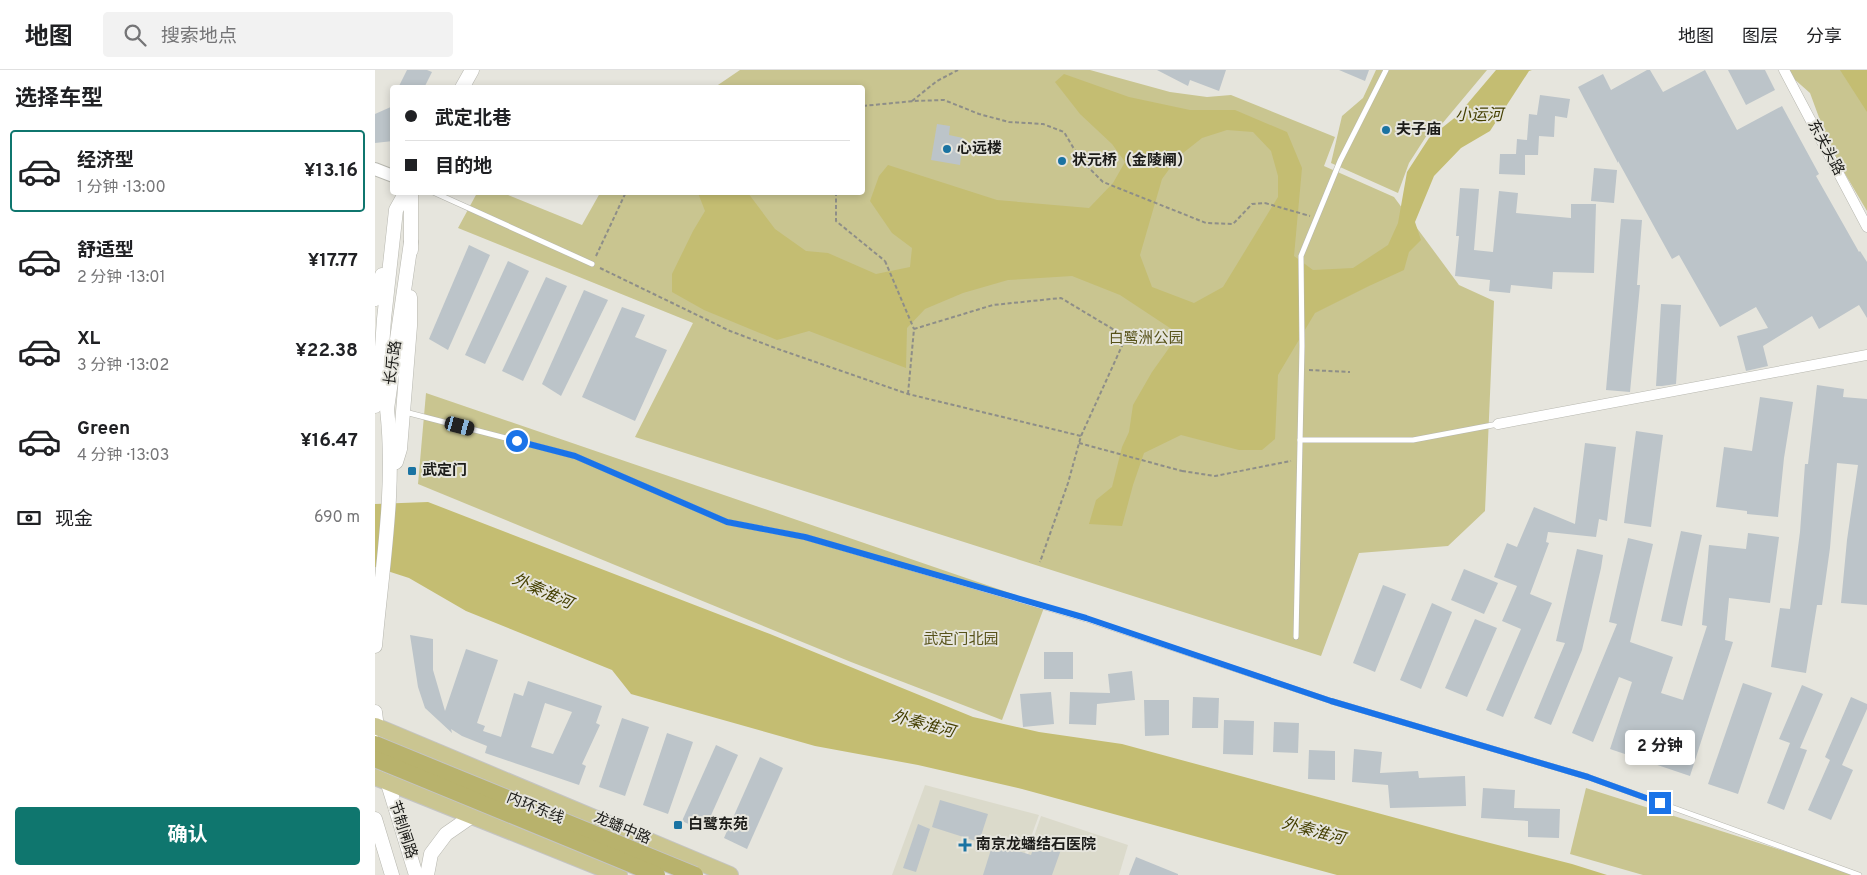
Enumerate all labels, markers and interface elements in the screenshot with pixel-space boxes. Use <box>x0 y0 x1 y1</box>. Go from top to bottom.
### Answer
search box <box>103 12 453 57</box>
icon: search <box>121 21 149 49</box>
text: 地图 <box>25 23 73 53</box>
text: 搜索地点 <box>161 25 237 49</box>
text: 地图 <box>1678 26 1714 49</box>
text: 图层 <box>1742 26 1778 49</box>
text: 分享 <box>1806 26 1842 49</box>
text: 选择车型 <box>15 86 103 113</box>
water label: 小运河 <box>1455 106 1506 126</box>
text: 武定北巷 <box>435 107 511 131</box>
street label: 东关头路 <box>1803 117 1847 179</box>
place label: 夫子庙 <box>1396 121 1441 140</box>
marker: 夫子庙 <box>1380 124 1392 136</box>
place label: 心远楼 <box>957 140 1002 159</box>
marker: 心远楼 <box>941 143 953 155</box>
icon: car <box>17 149 62 194</box>
text: 经济型 <box>77 149 134 173</box>
place label: 状元桥（金陵闸） <box>1072 151 1192 171</box>
text: 目的地 <box>435 155 492 179</box>
marker: 状元桥（金陵闸） <box>1056 155 1068 167</box>
text: ¥13.16 <box>304 159 358 183</box>
text: 1 分钟 · 13:00 <box>77 178 166 198</box>
icon: car <box>17 239 62 284</box>
text: 舒适型 <box>77 239 134 263</box>
text: ¥17.77 <box>308 249 358 273</box>
text: 2 分钟 · 13:01 <box>77 268 166 288</box>
text: XL <box>77 327 100 351</box>
icon: car <box>17 329 62 374</box>
park label: 白鹭洲公园 <box>1108 329 1184 349</box>
text: ¥22.38 <box>295 339 358 363</box>
street label: 长乐路 <box>381 339 407 387</box>
text: 3 分钟 · 13:02 <box>77 356 169 376</box>
car <box>443 415 476 437</box>
text: Green <box>77 417 130 441</box>
icon: car <box>17 419 62 464</box>
text: ¥16.47 <box>300 429 358 453</box>
route start <box>506 430 528 452</box>
text: 4 分钟 · 13:03 <box>77 446 169 466</box>
place label: 武定门 <box>422 462 467 481</box>
marker: 武定门 <box>406 465 418 477</box>
icon: cash <box>15 504 43 532</box>
text: 现金 <box>55 508 93 532</box>
text: 690 m <box>314 508 360 528</box>
water label: 外秦淮河 <box>509 570 578 615</box>
park label: 武定门北园 <box>923 630 999 650</box>
water label: 外秦淮河 <box>889 707 959 744</box>
callout: 2 分钟 <box>1625 730 1695 766</box>
text: 2 分钟 <box>1637 737 1683 757</box>
street label: 内环东线 <box>504 789 566 829</box>
route end <box>1649 792 1671 814</box>
street label: 节制闸路 <box>384 798 421 861</box>
button: 确认 <box>15 807 360 865</box>
street label: 龙蟠中路 <box>591 808 654 849</box>
water label: 外秦淮河 <box>1279 814 1349 851</box>
place label: 白鹭东苑 <box>688 815 748 835</box>
marker: 白鹭东苑 <box>672 819 684 831</box>
place label: 南京龙蟠结石医院 <box>976 835 1096 855</box>
marker: 南京龙蟠结石医院 <box>958 838 972 852</box>

